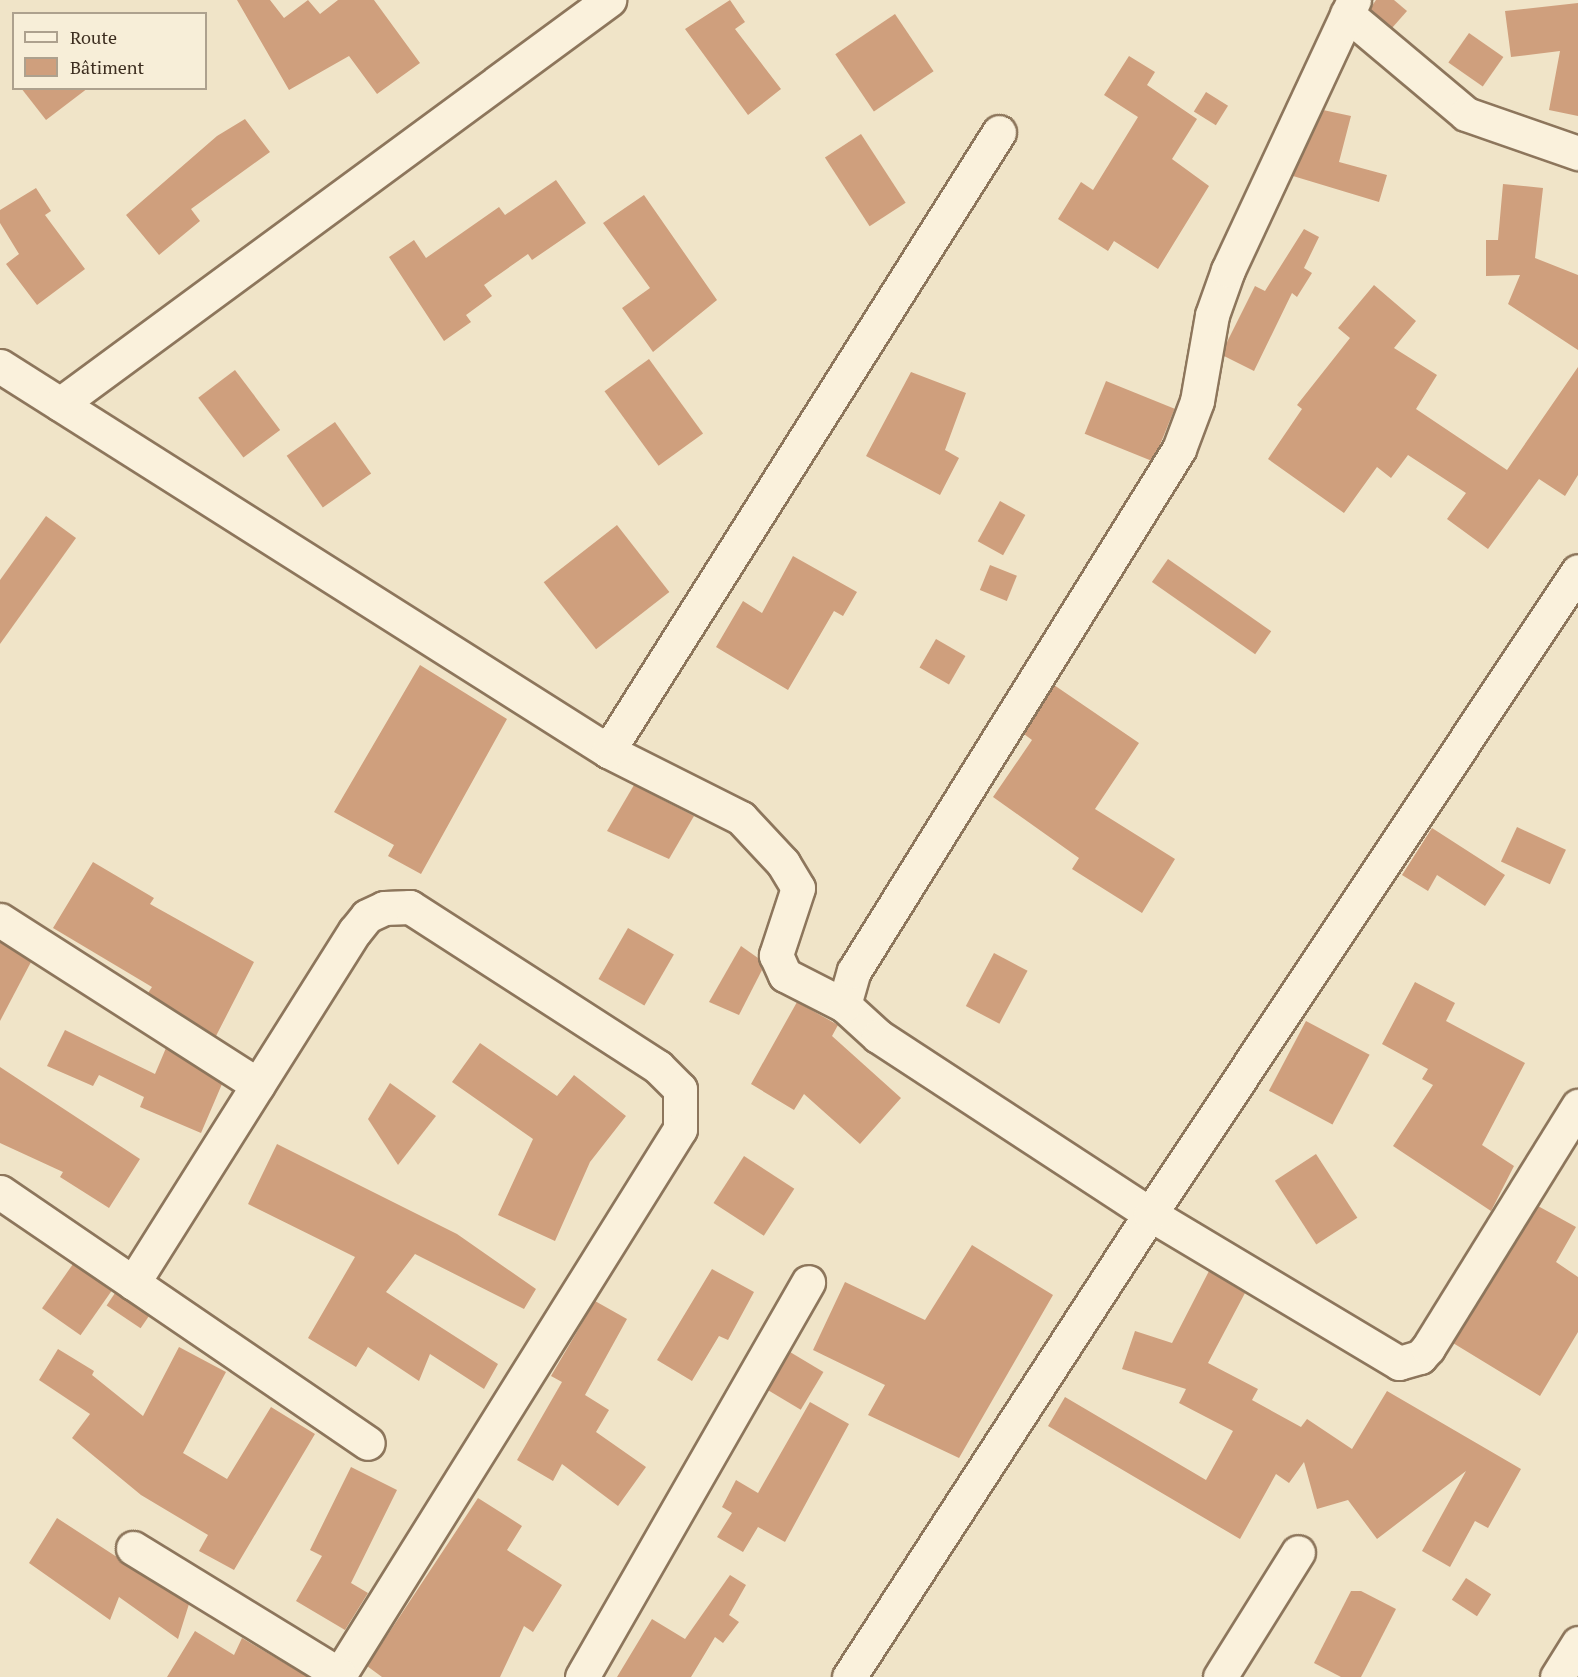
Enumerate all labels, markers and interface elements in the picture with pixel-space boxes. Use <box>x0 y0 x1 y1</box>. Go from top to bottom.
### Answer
legend <box>12 12 207 90</box>
text: Route <box>70 25 117 49</box>
text: Bâtiment <box>70 55 144 79</box>

